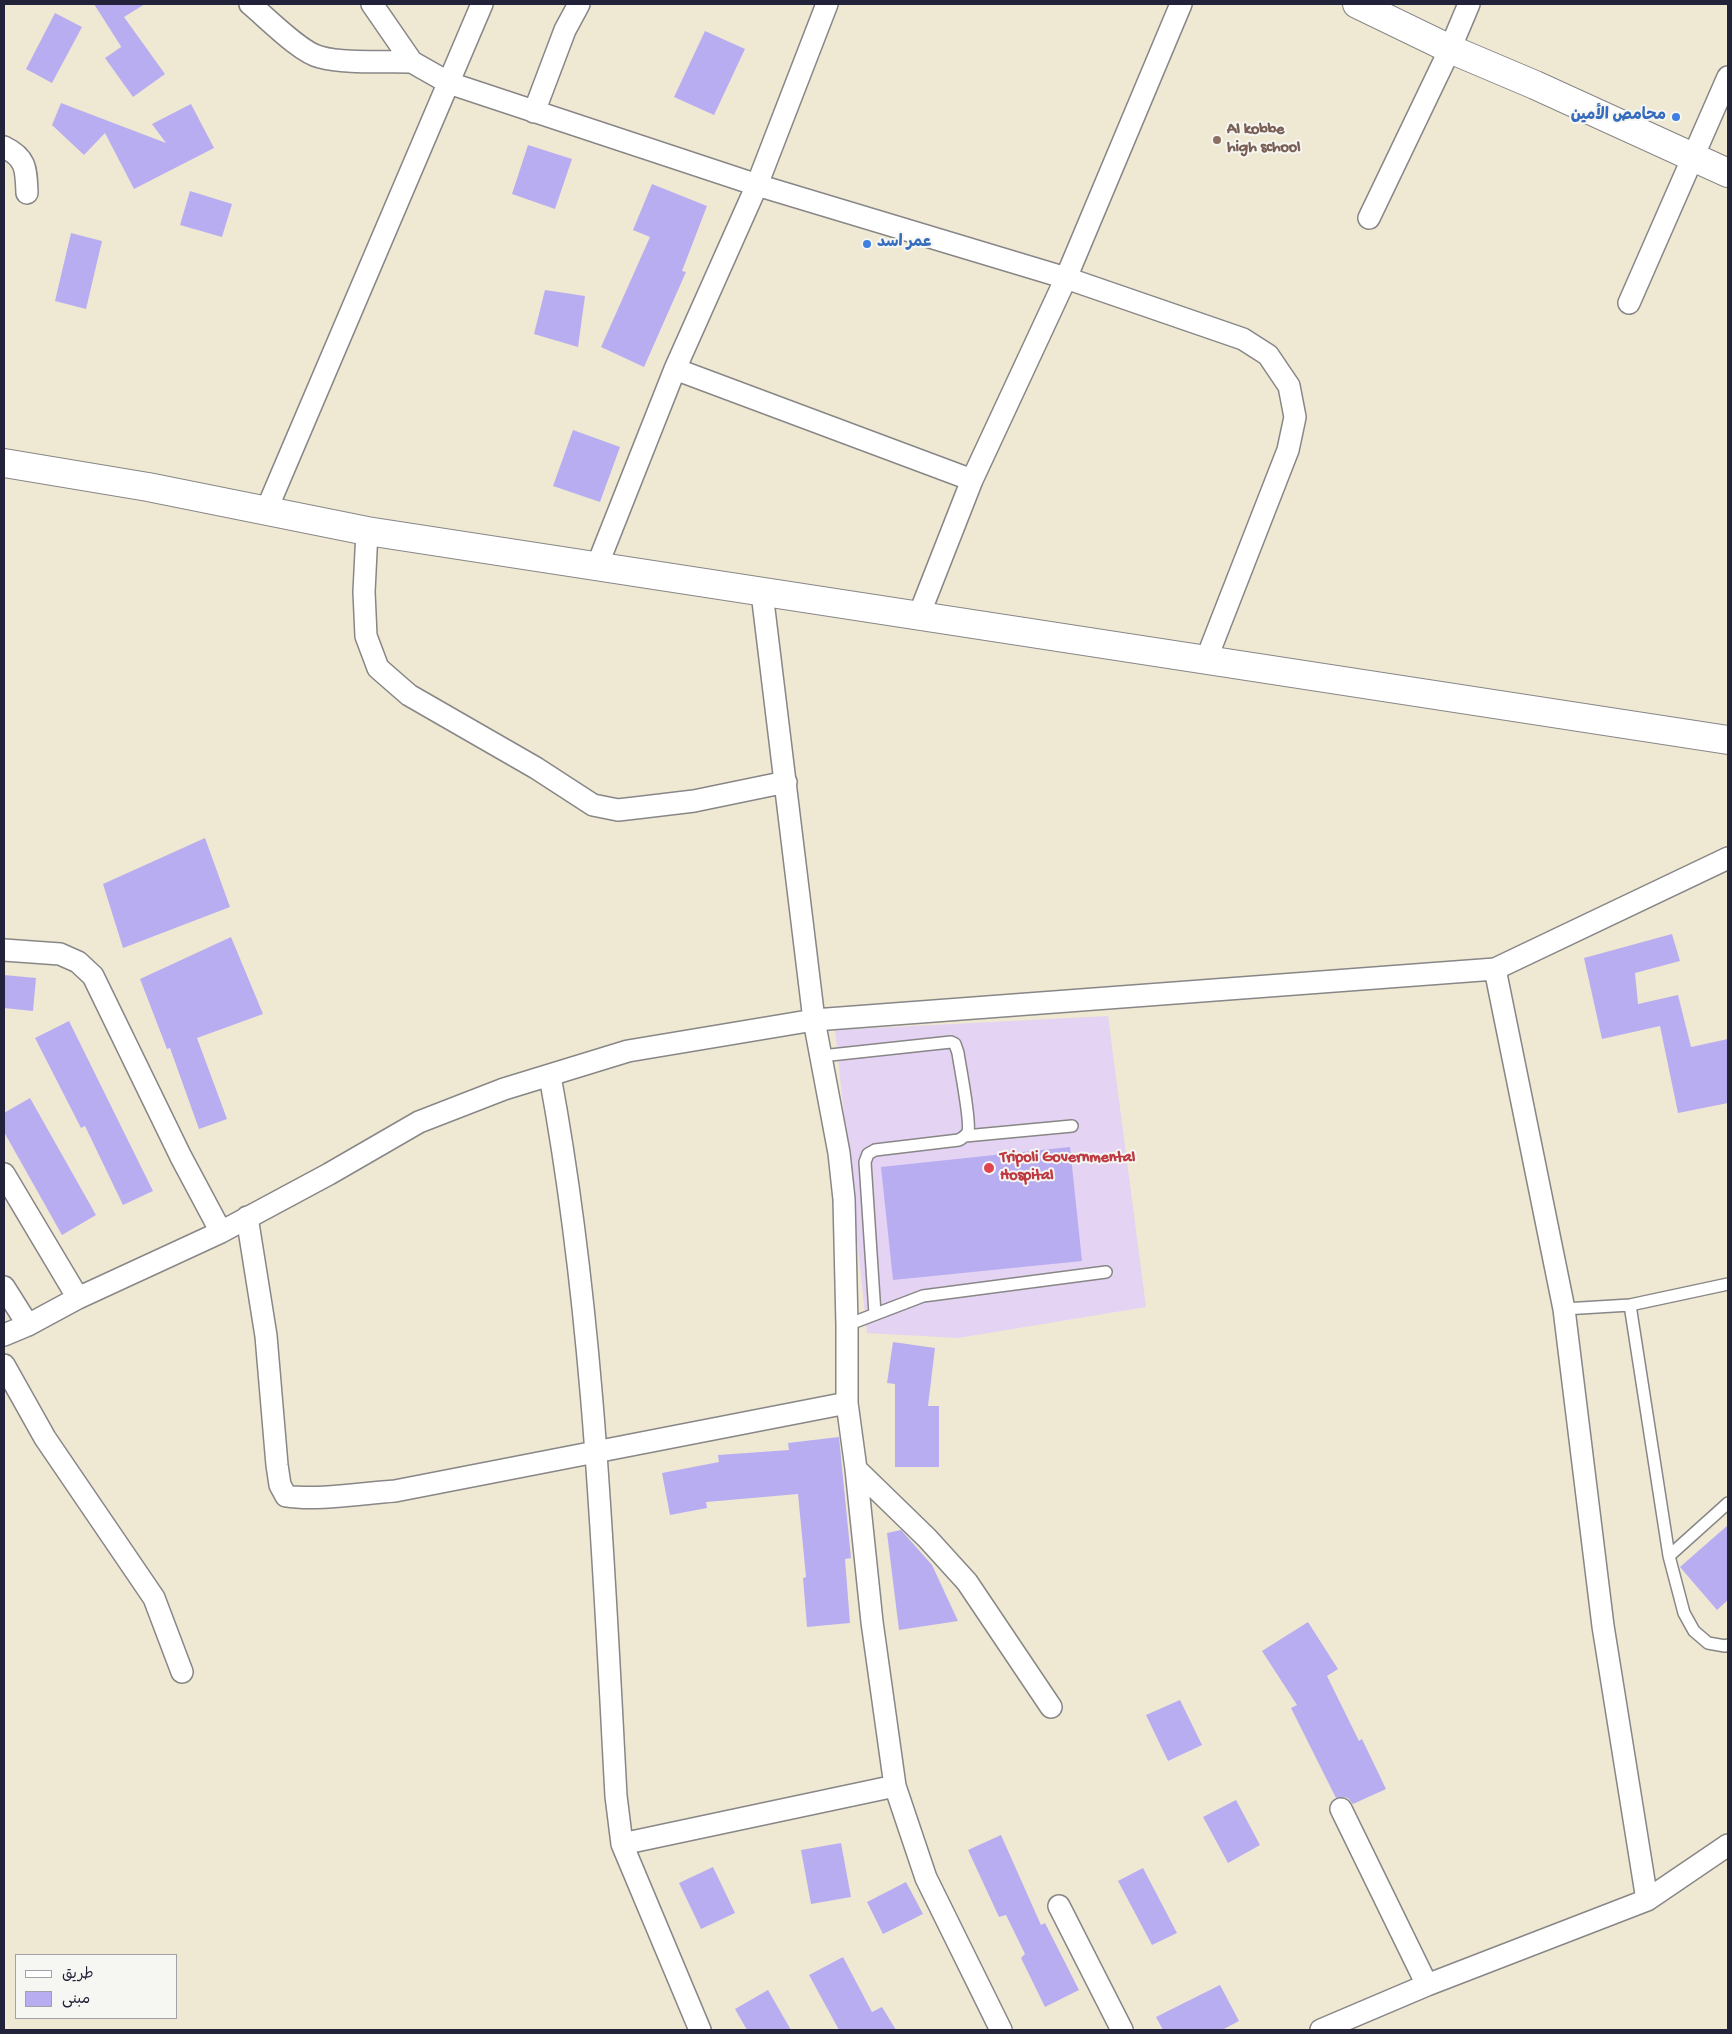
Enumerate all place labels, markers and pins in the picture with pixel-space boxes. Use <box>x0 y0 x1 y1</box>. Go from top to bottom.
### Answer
place label: محامص الأمين <box>1571 107 1666 127</box>
marker: محامص الأمين <box>1670 111 1682 123</box>
place label: Al kobbe high school <box>1227 121 1301 159</box>
marker: Al kobbe high school <box>1211 134 1223 146</box>
place label: عمر اسد <box>877 234 931 254</box>
marker: عمر اسد <box>861 238 873 250</box>
place label: Tripoli Governmental Hospital <box>1000 1149 1135 1187</box>
marker: Tripoli Governmental Hospital <box>982 1161 996 1175</box>

